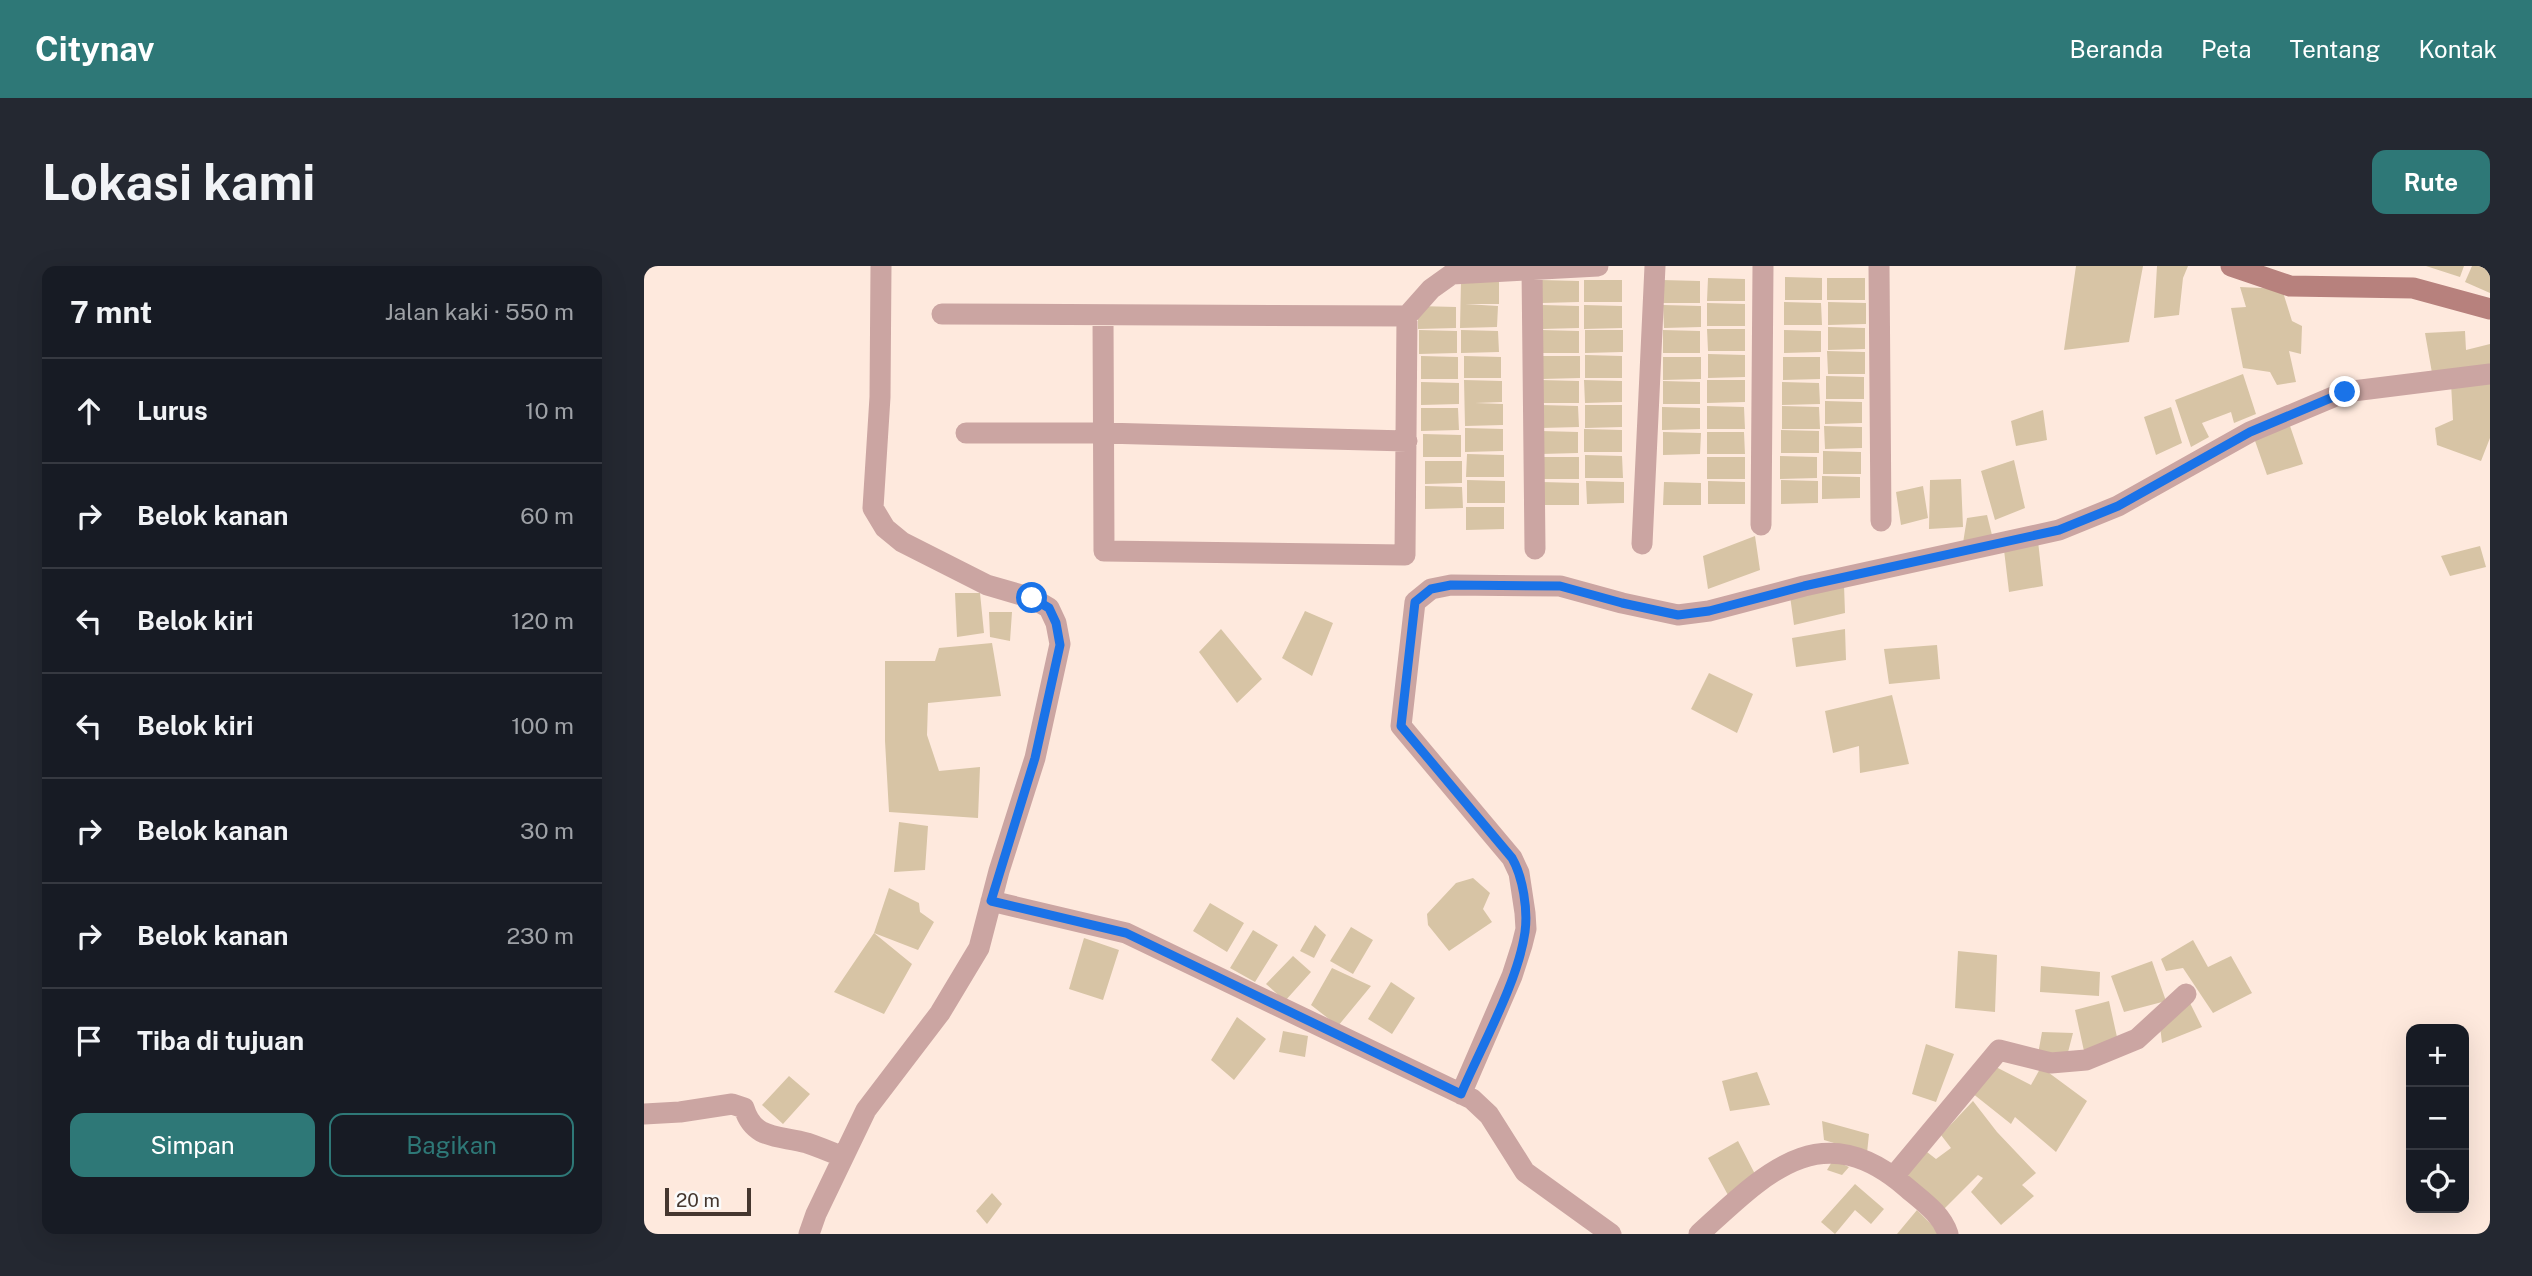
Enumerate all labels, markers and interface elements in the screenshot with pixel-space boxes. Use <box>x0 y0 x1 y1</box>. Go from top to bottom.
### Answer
text: Citynav <box>35 30 155 68</box>
text: Beranda <box>2069 35 2163 63</box>
text: Peta <box>2201 35 2252 63</box>
text: Tentang <box>2290 35 2380 63</box>
text: Kontak <box>2418 35 2497 63</box>
button: Rute <box>2372 150 2490 214</box>
text: Lokasi kami <box>42 153 315 211</box>
text: 7 mnt <box>70 294 152 330</box>
text: Jalan kaki · 550 m <box>385 298 574 325</box>
route end <box>2329 376 2360 407</box>
icon: ahead <box>70 392 108 430</box>
text: Lurus <box>137 395 208 426</box>
text: 10 m <box>525 397 574 424</box>
icon: right <box>70 497 108 535</box>
text: Belok kanan <box>137 500 288 531</box>
text: 60 m <box>520 502 574 529</box>
route start <box>1016 582 1047 613</box>
icon: left <box>70 602 108 640</box>
text: Belok kiri <box>137 605 253 636</box>
text: 120 m <box>511 607 574 634</box>
icon: left <box>70 707 108 745</box>
text: Belok kiri <box>137 710 253 741</box>
text: 100 m <box>511 712 574 739</box>
icon: right <box>70 812 108 850</box>
text: Belok kanan <box>137 815 288 846</box>
text: 30 m <box>520 817 574 844</box>
icon: right <box>70 917 108 955</box>
text: Belok kanan <box>137 920 288 951</box>
text: 230 m <box>506 922 574 949</box>
icon: arrive <box>70 1022 108 1060</box>
map controls <box>2406 1024 2469 1213</box>
button: + <box>2406 1024 2469 1087</box>
text: Tiba di tujuan <box>137 1025 304 1056</box>
button: − <box>2406 1087 2469 1150</box>
button: Simpan <box>70 1113 315 1177</box>
button: Bagikan <box>329 1113 574 1177</box>
button: locate <box>2406 1150 2469 1213</box>
scale bar <box>665 1185 751 1217</box>
text: 20 m <box>676 1189 720 1211</box>

